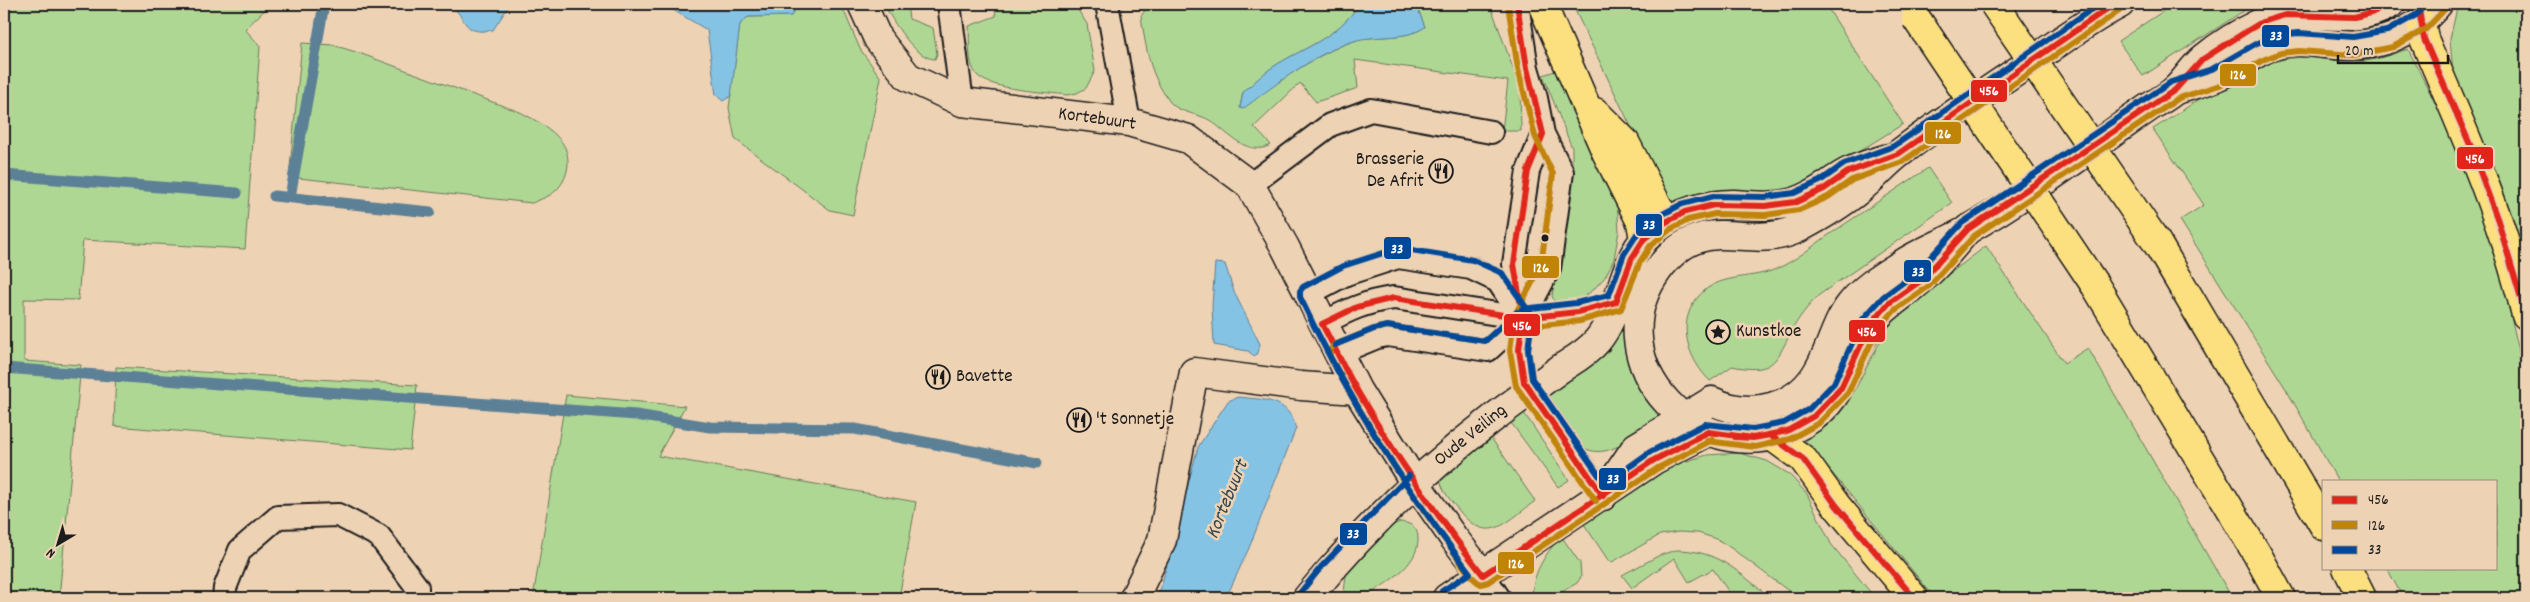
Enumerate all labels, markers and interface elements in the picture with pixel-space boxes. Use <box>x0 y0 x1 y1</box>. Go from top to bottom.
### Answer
line badge: 33 <box>2261 24 2290 48</box>
text: 33 <box>2270 27 2282 47</box>
scale bar <box>2338 32 2448 64</box>
text: 20 m <box>2345 41 2373 63</box>
line badge: 126 <box>2219 63 2257 87</box>
text: 126 <box>2230 66 2246 86</box>
line badge: 456 <box>1970 79 2008 103</box>
text: 456 <box>1979 82 1999 102</box>
street label: Kortebuurt <box>1056 101 1138 139</box>
line badge: 126 <box>1924 121 1962 145</box>
text: 126 <box>1935 125 1951 145</box>
line badge: 456 <box>2456 146 2494 170</box>
place label: Brasserie De Afrit <box>1356 147 1424 196</box>
text: 456 <box>2465 150 2485 170</box>
restaurant icon: Brasserie De Afrit <box>1428 158 1454 184</box>
line badge: 33 <box>1635 213 1663 237</box>
text: 33 <box>1643 216 1655 236</box>
unlabelled marker <box>1540 233 1550 243</box>
line badge: 33 <box>1383 236 1412 260</box>
text: 33 <box>1391 240 1403 260</box>
line badge: 126 <box>1521 255 1560 279</box>
text: 126 <box>1533 259 1549 279</box>
line badge: 33 <box>1903 259 1932 283</box>
text: 33 <box>1912 263 1924 283</box>
line badge: 456 <box>1503 313 1541 337</box>
text: 456 <box>1512 317 1532 337</box>
place icon: Kunstkoe <box>1705 319 1731 345</box>
place label: Kunstkoe <box>1736 319 1801 346</box>
line badge: 456 <box>1848 319 1886 343</box>
text: 456 <box>1857 323 1877 343</box>
restaurant icon: Bavette <box>925 364 951 390</box>
place label: Bavette <box>956 364 1013 391</box>
street label: Oude Veiling <box>1429 398 1513 474</box>
restaurant icon: 't Sonnetje <box>1066 407 1092 433</box>
place label: 't Sonnetje <box>1096 407 1174 434</box>
water label: Kortebuurt <box>1200 455 1257 543</box>
line badge: 33 <box>1598 467 1627 491</box>
text: 33 <box>1607 470 1619 490</box>
legend <box>2322 480 2498 570</box>
text: 456 <box>2368 490 2389 512</box>
text: 126 <box>2368 516 2385 538</box>
north arrow <box>32 520 82 570</box>
line badge: 33 <box>1339 522 1368 546</box>
text: 33 <box>1347 525 1359 545</box>
text: 33 <box>2368 540 2381 562</box>
text: N <box>42 543 60 563</box>
line badge: 126 <box>1497 551 1535 575</box>
text: 126 <box>1508 555 1524 575</box>

